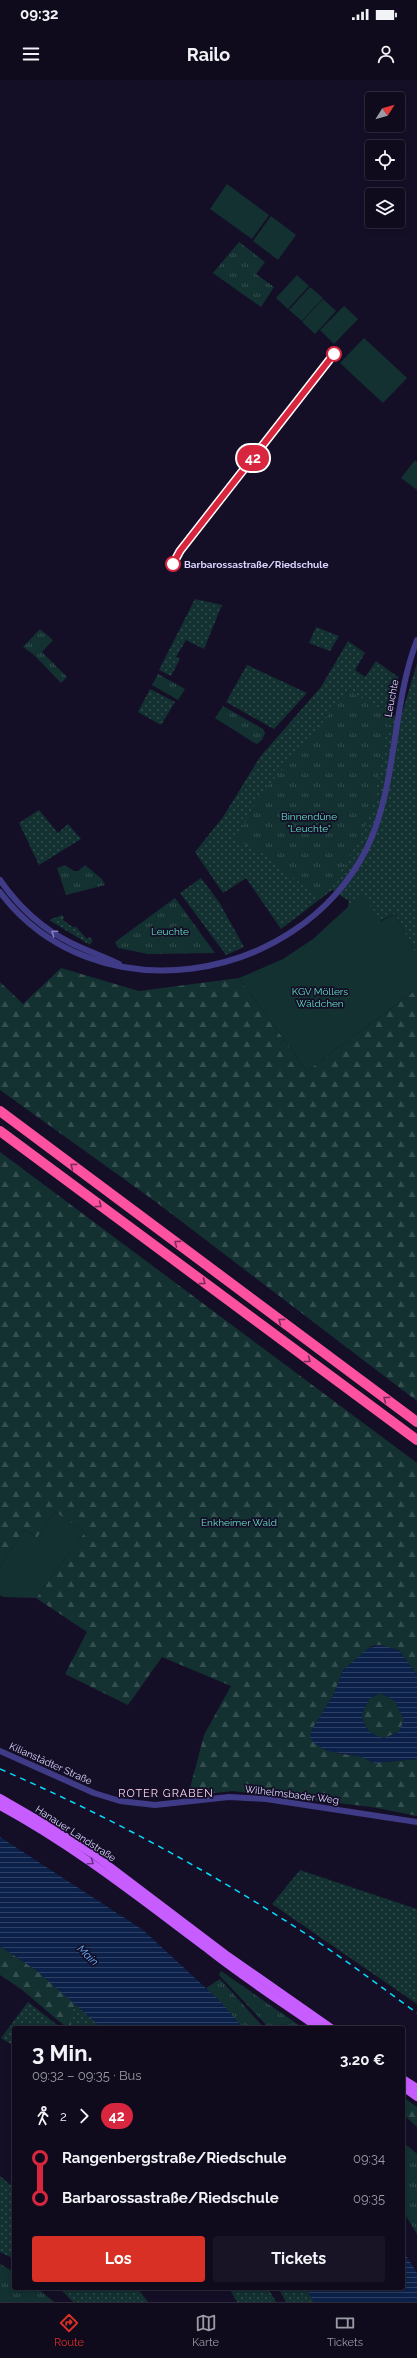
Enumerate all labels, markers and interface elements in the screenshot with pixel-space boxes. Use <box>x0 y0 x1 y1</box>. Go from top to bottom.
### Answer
text: 09:32 <box>20 5 59 23</box>
icon: menu <box>20 43 42 65</box>
icon: person <box>375 43 397 65</box>
text: Railo <box>187 44 230 65</box>
north arrow <box>365 92 405 132</box>
map controls <box>365 92 405 228</box>
button: locate <box>365 140 405 180</box>
button: layers <box>365 188 405 228</box>
unlabelled marker <box>326 346 342 362</box>
line badge: 42 <box>235 445 271 471</box>
text: 42 <box>245 450 261 466</box>
marker: Barbarossastraße/Riedschule <box>165 556 181 572</box>
place label: Barbarossastraße/Riedschule <box>184 559 328 570</box>
street label: Leuchte <box>382 678 401 718</box>
park label: Binnendüne "Leuchte" <box>281 811 337 834</box>
park label: Leuchte <box>151 926 189 937</box>
one-way arrow <box>52 931 59 938</box>
park label: KGV Möllers Wäldchen <box>292 986 348 1009</box>
one-way arrow <box>70 1163 77 1170</box>
one-way arrow <box>94 1200 101 1207</box>
one-way arrow <box>174 1241 181 1248</box>
one-way arrow <box>199 1277 206 1284</box>
one-way arrow <box>279 1319 286 1326</box>
one-way arrow <box>303 1355 310 1362</box>
one-way arrow <box>383 1396 390 1403</box>
park label: Enkheimer Wald <box>201 1517 277 1528</box>
street label: Kilianstädter Straße <box>8 1740 94 1787</box>
street label: Wilhelmsbader Weg <box>244 1783 340 1806</box>
district label: ROTER GRABEN <box>118 1787 214 1800</box>
street label: Hanauer Landstraße <box>34 1803 118 1864</box>
one-way arrow <box>87 1857 94 1865</box>
water label: Main <box>74 1942 101 1968</box>
text: 3 Min. <box>32 2040 92 2066</box>
text: 3.20 € <box>340 2051 385 2069</box>
text: 09:32 – 09:35 · Bus <box>32 2068 142 2083</box>
icon: walk <box>32 2105 54 2127</box>
icon: forward <box>73 2105 95 2127</box>
text: 42 <box>109 2108 125 2124</box>
text: 2 <box>60 2109 67 2124</box>
text: Rangenbergstraße/Riedschule <box>62 2149 286 2167</box>
text: 09:34 <box>353 2151 385 2166</box>
text: Barbarossastraße/Riedschule <box>62 2189 279 2207</box>
text: 09:35 <box>353 2191 385 2206</box>
button: Los <box>32 2236 205 2282</box>
button: Tickets <box>213 2236 385 2282</box>
tab: Route <box>54 2312 84 2349</box>
tab: Karte <box>192 2312 219 2349</box>
tab: Tickets <box>327 2312 363 2349</box>

